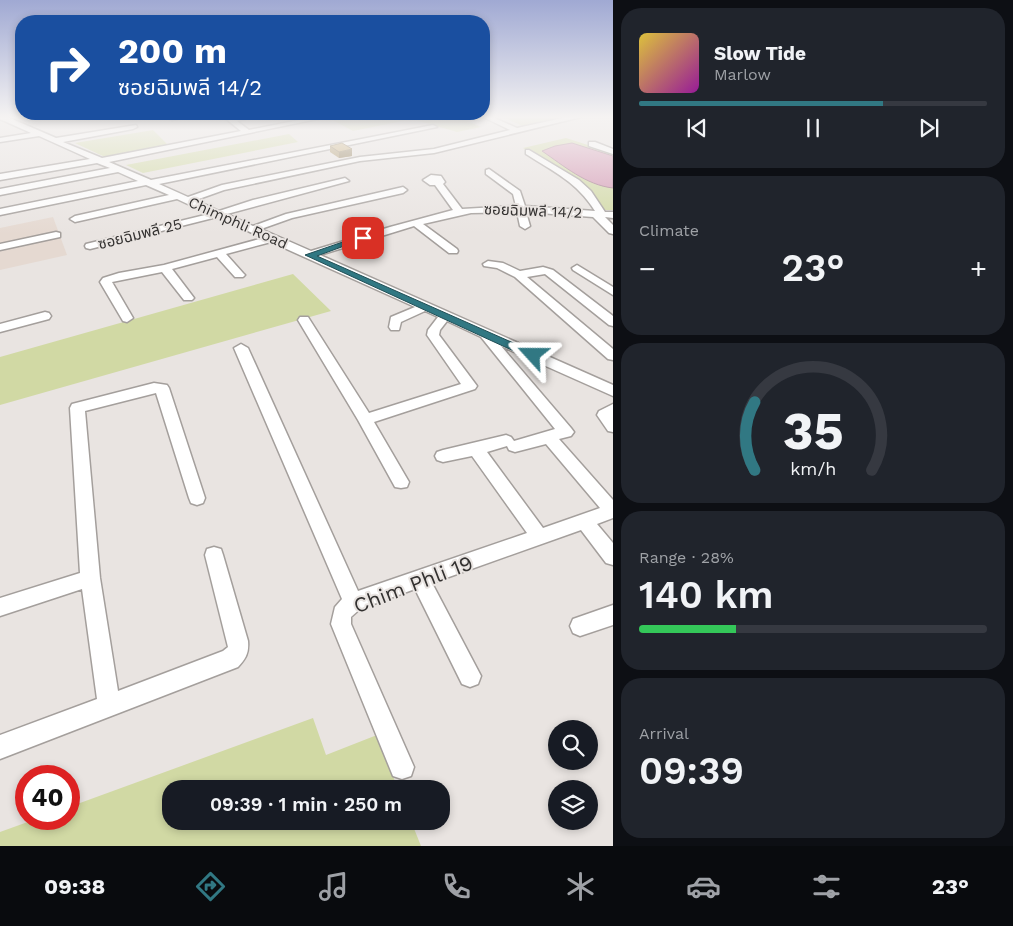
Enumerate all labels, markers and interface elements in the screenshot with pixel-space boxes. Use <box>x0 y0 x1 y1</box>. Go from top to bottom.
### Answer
text: 200 m <box>118 30 227 72</box>
icon: right <box>35 35 100 100</box>
text: Slow Tide <box>714 42 806 65</box>
text: Marlow <box>714 65 771 84</box>
text: ซอยฉิมพลี 14/2 <box>118 75 262 100</box>
icon: previous <box>683 114 711 142</box>
icon: pause <box>799 114 827 142</box>
icon: next <box>915 114 943 142</box>
street label: Chimphli Road <box>186 193 290 253</box>
street label: ซอยฉิมพลี 14/2 <box>484 200 582 222</box>
street label: ซอยฉิมพลี 25 <box>96 215 184 253</box>
pin <box>342 217 384 259</box>
text: Climate <box>639 221 699 240</box>
icon: arrive <box>349 224 377 252</box>
text: 23° <box>781 246 845 290</box>
text: − <box>639 252 656 285</box>
text: + <box>970 252 987 285</box>
position arrow <box>506 328 558 380</box>
text: 35 <box>782 401 844 462</box>
text: km/h <box>790 458 836 479</box>
text: Range · 28% <box>639 548 734 567</box>
street label: Chim Phli 19 <box>350 550 476 618</box>
text: 140 km <box>639 573 773 617</box>
map controls <box>548 720 598 830</box>
button: search <box>548 720 598 770</box>
text: Arrival <box>639 724 689 743</box>
text: 09:39 <box>639 749 744 793</box>
speed limit sign: 40 <box>15 765 80 830</box>
button: layers <box>548 780 598 830</box>
text: 09:39 · 1 min · 250 m <box>210 793 402 816</box>
icon: directions <box>193 869 228 904</box>
icon: music <box>316 869 351 904</box>
icon: phone <box>439 869 474 904</box>
icon: climate <box>563 869 598 904</box>
icon: car <box>686 869 721 904</box>
icon: filters <box>809 869 844 904</box>
text: 09:38 <box>44 874 105 899</box>
text: 23° <box>932 874 969 899</box>

